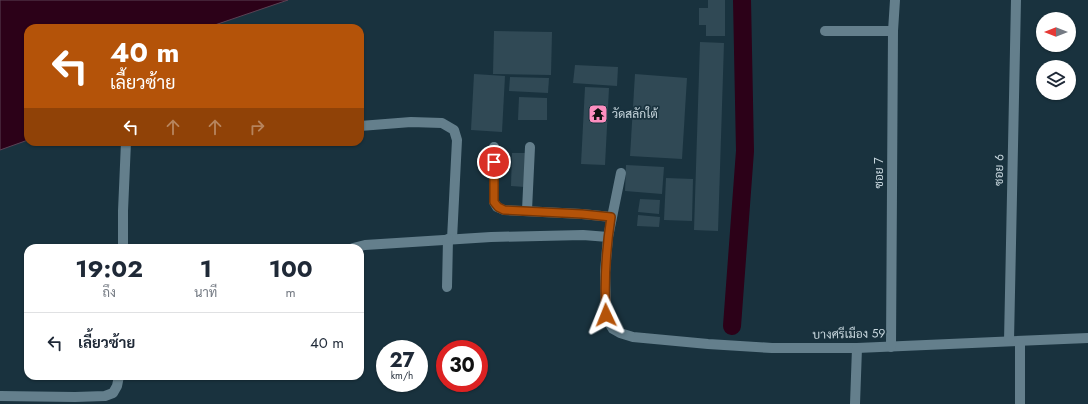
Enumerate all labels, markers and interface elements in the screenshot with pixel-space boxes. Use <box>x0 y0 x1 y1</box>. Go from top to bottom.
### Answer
north arrow <box>1036 12 1076 52</box>
map controls <box>1036 12 1076 100</box>
text: 40 m <box>110 32 179 73</box>
icon: left <box>44 40 96 92</box>
button: layers <box>1036 60 1076 100</box>
text: เลี้ยวซ้าย <box>110 70 176 96</box>
temple icon: วัดสลักใต้ <box>587 103 609 125</box>
place label: วัดสลักใต้ <box>612 105 659 123</box>
icon: left <box>120 116 142 138</box>
icon: ahead <box>162 116 184 138</box>
icon: ahead <box>204 116 226 138</box>
icon: right <box>246 116 268 138</box>
pin <box>477 145 511 179</box>
icon: arrive <box>483 151 505 173</box>
street label: ซอย 6 <box>990 154 1008 186</box>
street label: ซอย 7 <box>870 157 888 189</box>
text: 19:02 <box>75 251 143 286</box>
text: 1 <box>200 251 212 286</box>
text: 100 <box>269 251 313 286</box>
text: ถึง <box>102 283 116 302</box>
text: นาที <box>194 283 217 302</box>
text: m <box>286 283 296 302</box>
position arrow <box>585 294 627 336</box>
street label: บางศรีเมือง 59 <box>812 324 886 344</box>
icon: left <box>44 332 66 354</box>
text: เลี้ยวซ้าย <box>78 332 135 354</box>
text: 40 m <box>310 332 344 354</box>
speed limit sign: 30 <box>436 340 488 392</box>
text: 27 <box>389 346 415 375</box>
text: km/h <box>391 368 413 383</box>

